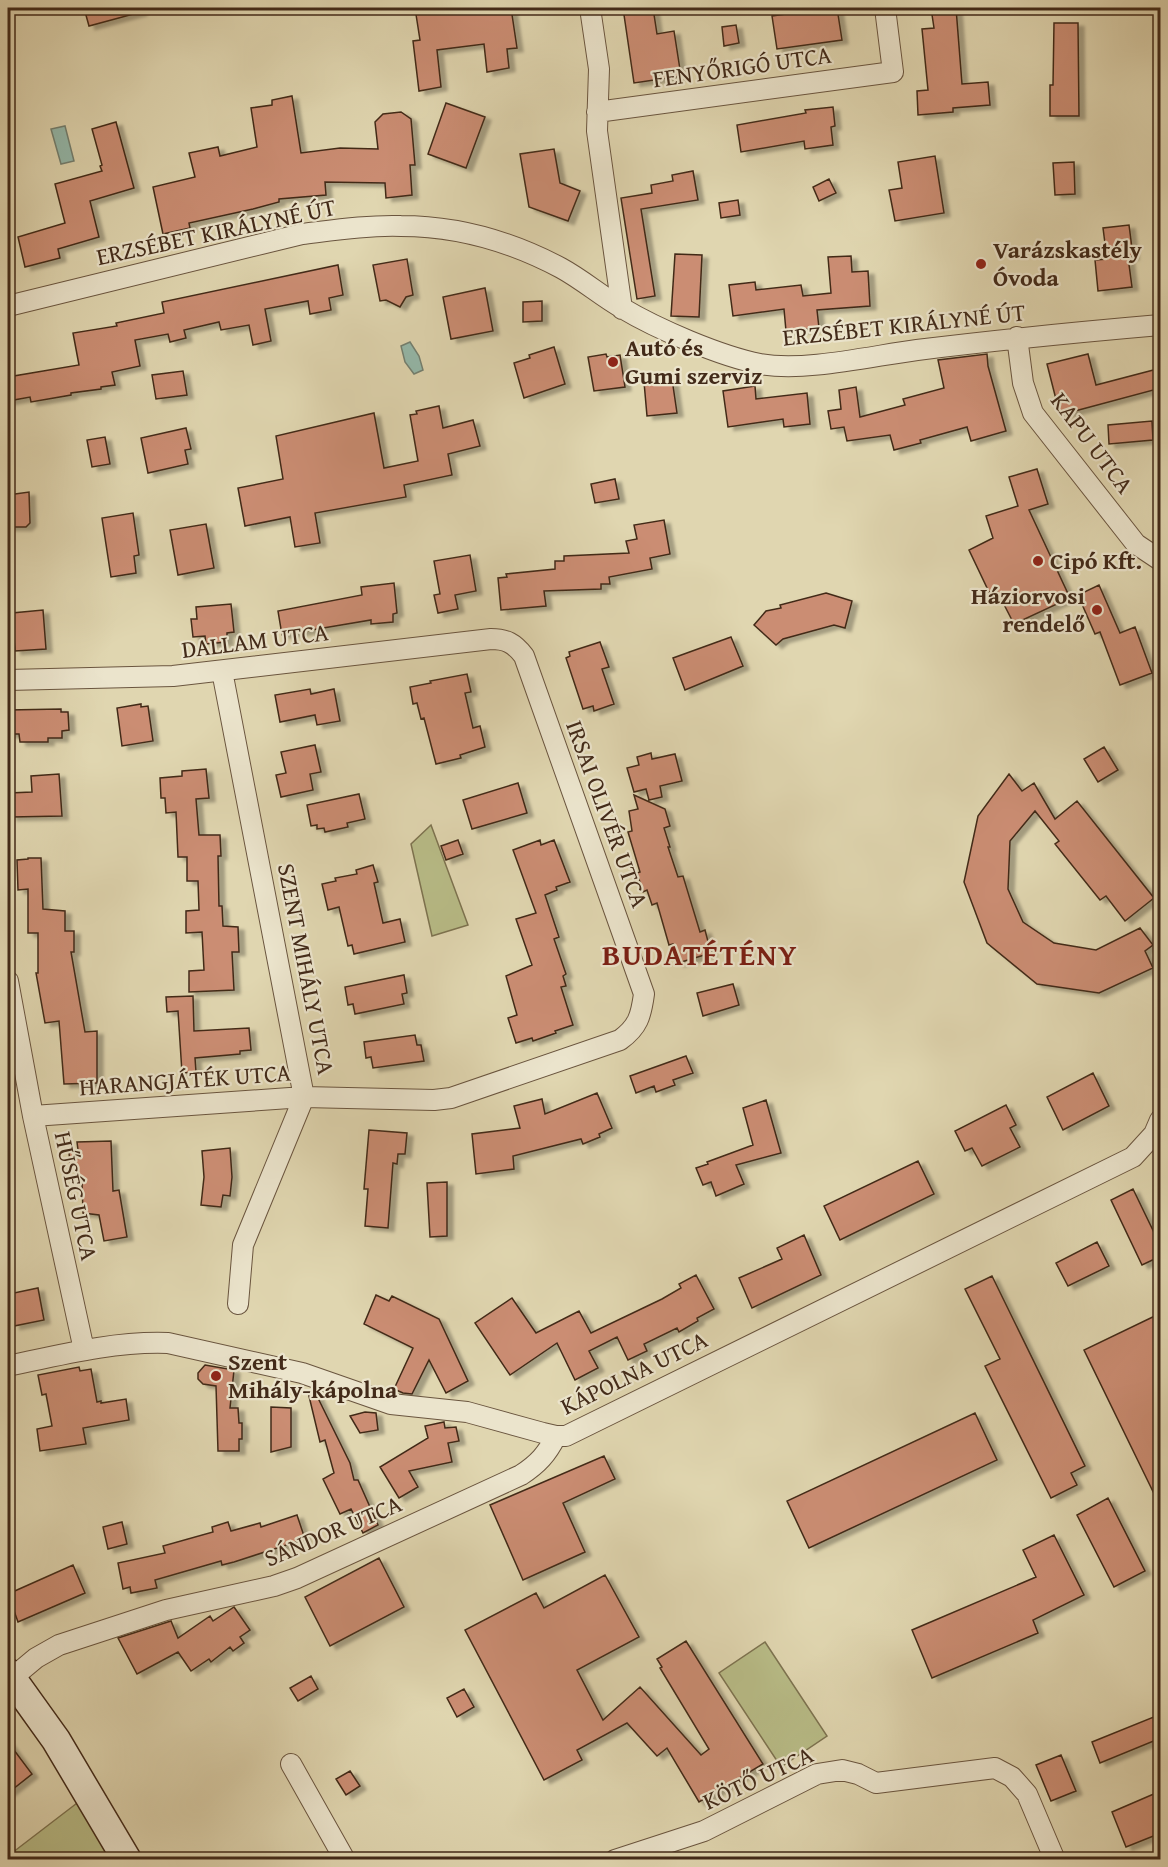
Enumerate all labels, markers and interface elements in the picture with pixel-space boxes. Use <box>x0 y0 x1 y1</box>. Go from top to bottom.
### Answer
street label: FENYŐRIGÓ UTCA <box>650 37 834 96</box>
street label: ERZSÉBET KIRÁLYNÉ ÚT <box>93 189 339 274</box>
place label: Varázskastély Óvoda <box>993 232 1143 295</box>
marker: Varázskastély Óvoda <box>974 257 988 271</box>
street label: ERZSÉBET KIRÁLYNÉ ÚT <box>781 294 1027 355</box>
place label: Autó és Gumi szerviz <box>625 330 762 393</box>
marker: Autó és Gumi szerviz <box>606 355 620 369</box>
street label: KAPU UTCA <box>1043 385 1142 501</box>
place label: Cipó Kft. <box>1050 543 1142 578</box>
marker: Cipó Kft. <box>1031 554 1045 568</box>
place label: Háziorvosi rendelő <box>971 578 1085 641</box>
marker: Háziorvosi rendelő <box>1090 603 1104 617</box>
street label: DALLAM UTCA <box>180 614 331 667</box>
street label: IRSAI OLIVÉR UTCA <box>557 715 658 913</box>
street label: SZENT MIHÁLY UTCA <box>269 860 344 1078</box>
district label: BUDATÉTÉNY <box>602 932 798 976</box>
street label: HARANGJÁTÉK UTCA <box>78 1055 292 1104</box>
street label: HŰSÉG UTCA <box>46 1128 107 1264</box>
street label: KÁPOLNA UTCA <box>554 1322 714 1423</box>
place label: Szent Mihály-kápolna <box>228 1344 398 1407</box>
marker: Szent Mihály-kápolna <box>209 1369 223 1383</box>
street label: SÁNDOR UTCA <box>259 1486 407 1575</box>
street label: KÖTŐ UTCA <box>697 1737 819 1818</box>

